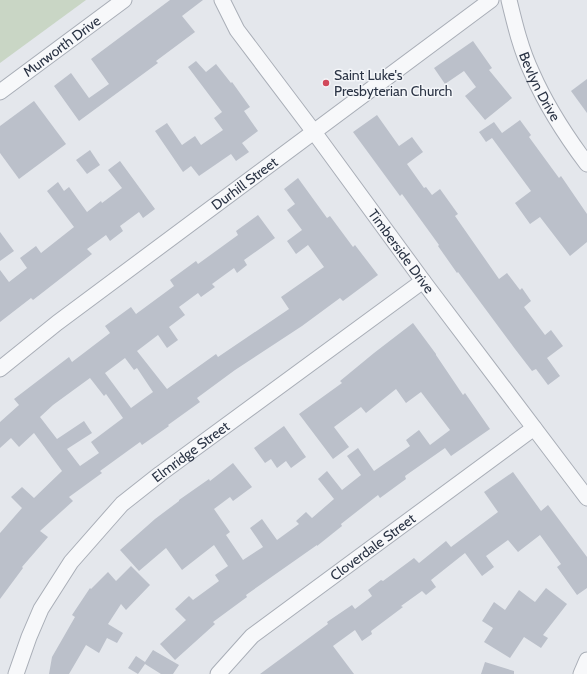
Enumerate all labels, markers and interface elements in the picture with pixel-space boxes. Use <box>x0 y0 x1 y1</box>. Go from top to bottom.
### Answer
street label: Murworth Drive <box>19 11 104 81</box>
street label: Bevlyn Drive <box>515 49 564 124</box>
place label: Saint Luke's Presbyterian Church <box>334 66 452 100</box>
marker: Saint Luke's Presbyterian Church <box>321 78 331 88</box>
street label: Durhill Street <box>208 153 281 214</box>
street label: Timberside Drive <box>364 205 438 297</box>
street label: Elmridge Street <box>148 417 233 486</box>
street label: Cloverdale Street <box>326 509 419 584</box>

